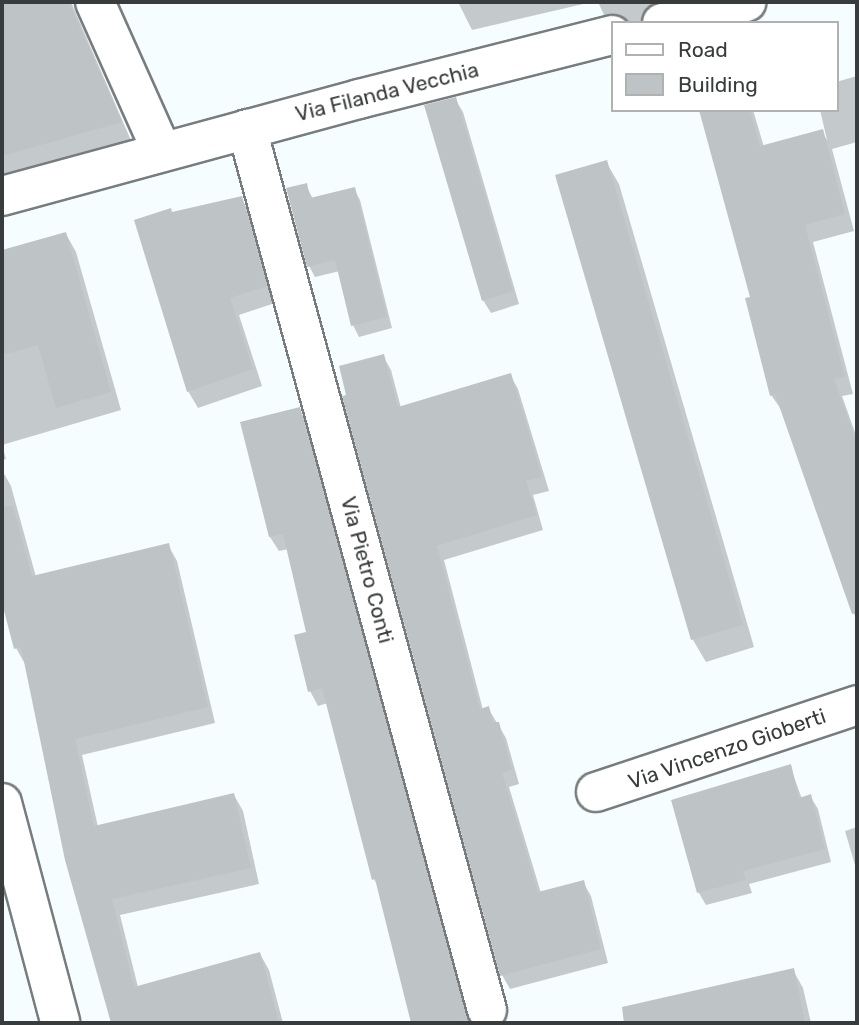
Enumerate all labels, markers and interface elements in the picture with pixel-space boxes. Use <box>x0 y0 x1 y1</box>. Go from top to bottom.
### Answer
legend <box>610 21 838 112</box>
text: Road <box>678 37 728 62</box>
street label: Via Filanda Vecchia <box>292 57 482 127</box>
text: Building <box>678 72 758 97</box>
street label: Via Pietro Conti <box>335 494 399 646</box>
street label: Via Vincenzo Gioberti <box>625 703 829 795</box>

